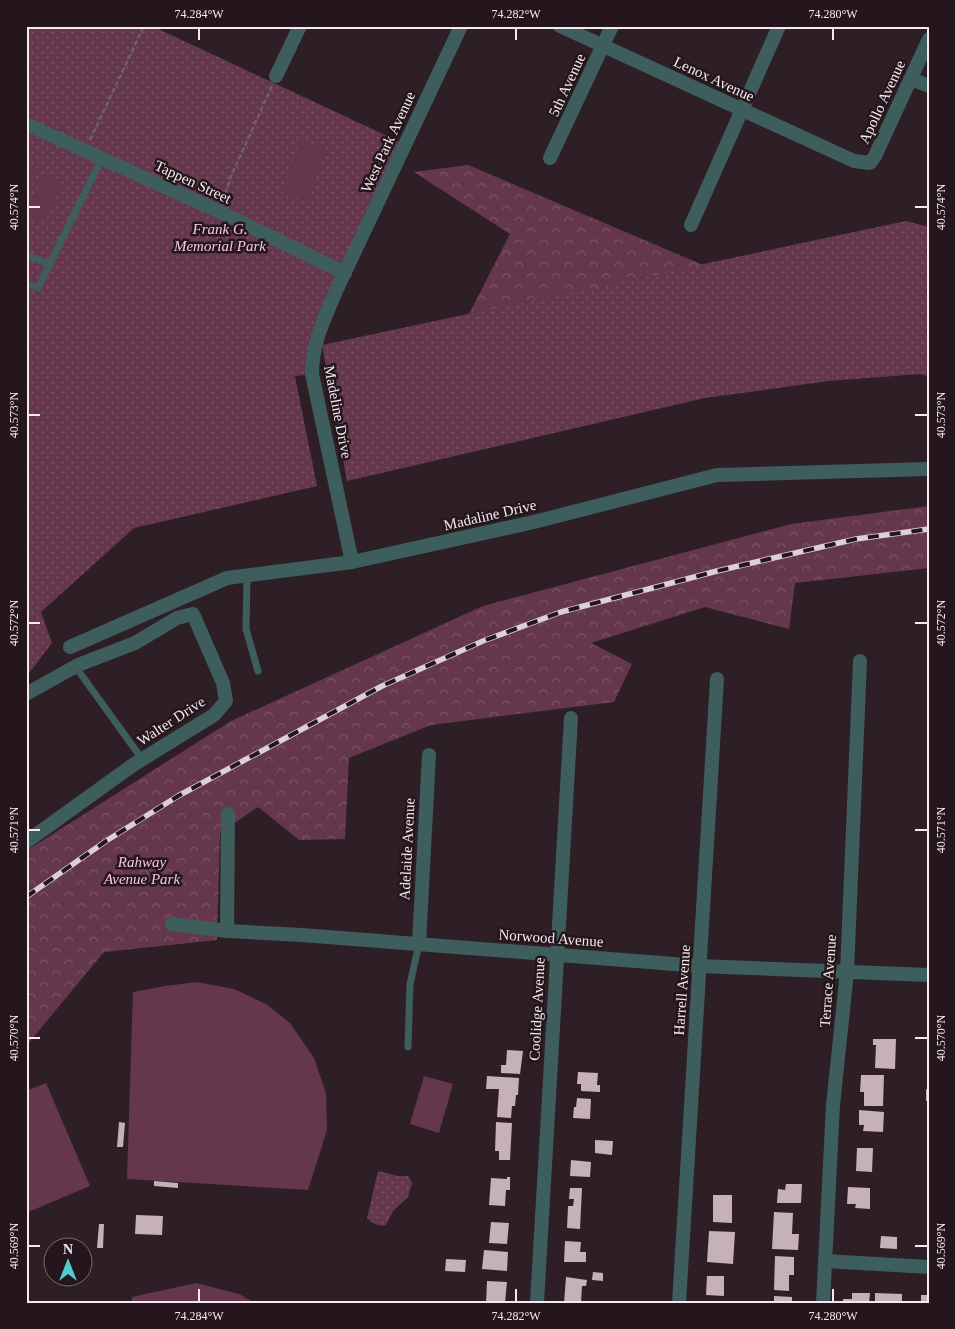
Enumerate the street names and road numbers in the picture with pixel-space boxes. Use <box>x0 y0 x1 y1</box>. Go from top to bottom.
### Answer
street label: 5th Avenue <box>545 51 589 119</box>
street label: Lenox Avenue <box>671 53 757 105</box>
street label: Apollo Avenue <box>856 57 908 146</box>
street label: West Park Avenue <box>358 89 418 195</box>
street label: Tappen Street <box>152 157 235 207</box>
street label: Madeline Drive <box>321 364 355 460</box>
street label: Madaline Drive <box>442 496 538 533</box>
street label: Walter Drive <box>134 693 208 749</box>
street label: Adelaide Avenue <box>396 797 418 901</box>
street label: Norwood Avenue <box>498 926 604 950</box>
street label: Terrace Avenue <box>817 934 839 1028</box>
street label: Harrell Avenue <box>671 944 693 1036</box>
street label: Coolidge Avenue <box>526 957 548 1061</box>

